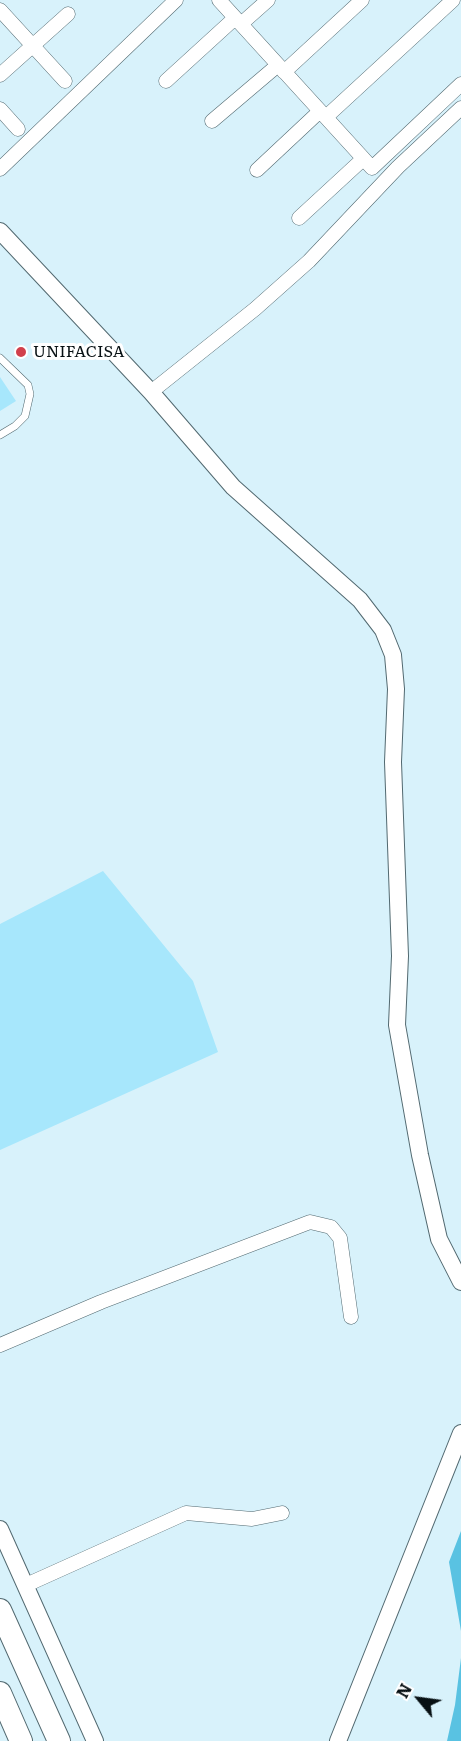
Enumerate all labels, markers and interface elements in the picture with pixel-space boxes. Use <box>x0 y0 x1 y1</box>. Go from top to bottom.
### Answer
place label: UNIFACISA <box>33 342 124 362</box>
marker: UNIFACISA <box>14 345 28 359</box>
north arrow <box>389 1669 449 1729</box>
text: N <box>390 1679 417 1702</box>

